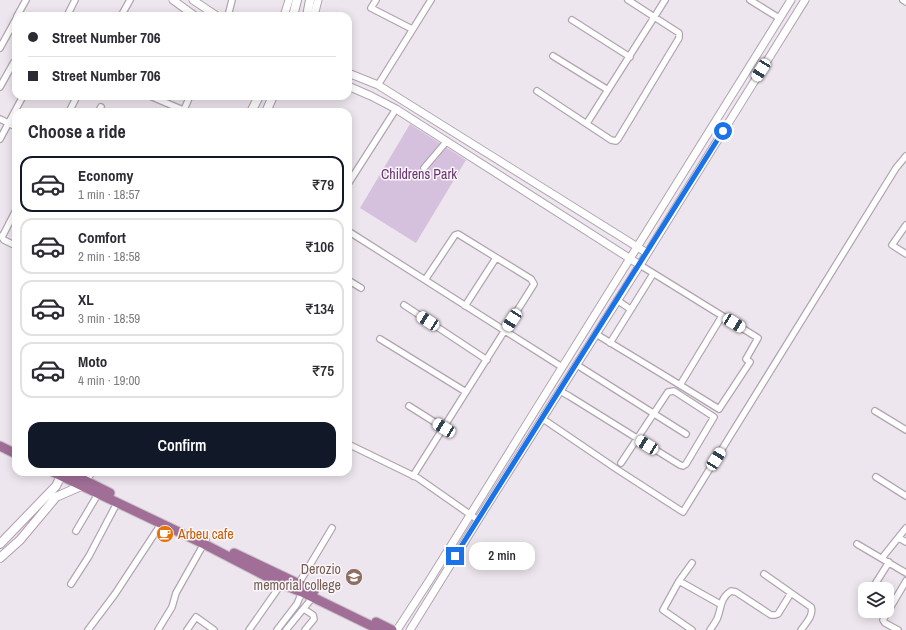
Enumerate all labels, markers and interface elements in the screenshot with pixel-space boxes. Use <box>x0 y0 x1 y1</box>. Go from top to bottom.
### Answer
text: Street Number 706 <box>52 27 161 48</box>
car <box>750 57 772 83</box>
text: Street Number 706 <box>52 65 161 86</box>
text: Choose a ride <box>28 119 126 144</box>
route start <box>714 122 732 140</box>
text: Economy <box>78 165 133 186</box>
park label: Childrens Park <box>381 165 457 183</box>
icon: car <box>30 166 66 202</box>
text: ₹79 <box>312 174 334 195</box>
text: 1 min · 18:57 <box>78 186 140 203</box>
text: Comfort <box>78 227 126 248</box>
icon: car <box>30 228 66 264</box>
text: ₹106 <box>305 236 334 257</box>
text: 2 min · 18:58 <box>78 248 140 265</box>
text: XL <box>78 289 94 310</box>
icon: car <box>30 290 66 326</box>
text: ₹134 <box>305 298 334 319</box>
car <box>500 307 524 333</box>
car <box>415 309 441 333</box>
text: 3 min · 18:59 <box>78 310 140 327</box>
car <box>721 312 747 334</box>
text: Moto <box>78 351 107 372</box>
icon: car <box>30 352 66 388</box>
text: ₹75 <box>312 360 334 381</box>
text: 4 min · 19:00 <box>78 372 140 389</box>
car <box>431 417 457 439</box>
button: Confirm <box>28 422 336 468</box>
car <box>634 434 660 456</box>
car <box>705 446 727 472</box>
cafe icon: Arbeu cafe <box>155 524 175 544</box>
place label: Arbeu cafe <box>177 525 234 543</box>
callout: 2 min <box>469 542 535 570</box>
route end <box>446 547 464 565</box>
text: 2 min <box>488 547 516 564</box>
place label: Derozio memorial college <box>254 560 341 594</box>
school or university icon: Derozio memorial college <box>344 567 364 587</box>
map controls <box>858 582 894 618</box>
button: layers <box>858 582 894 618</box>

